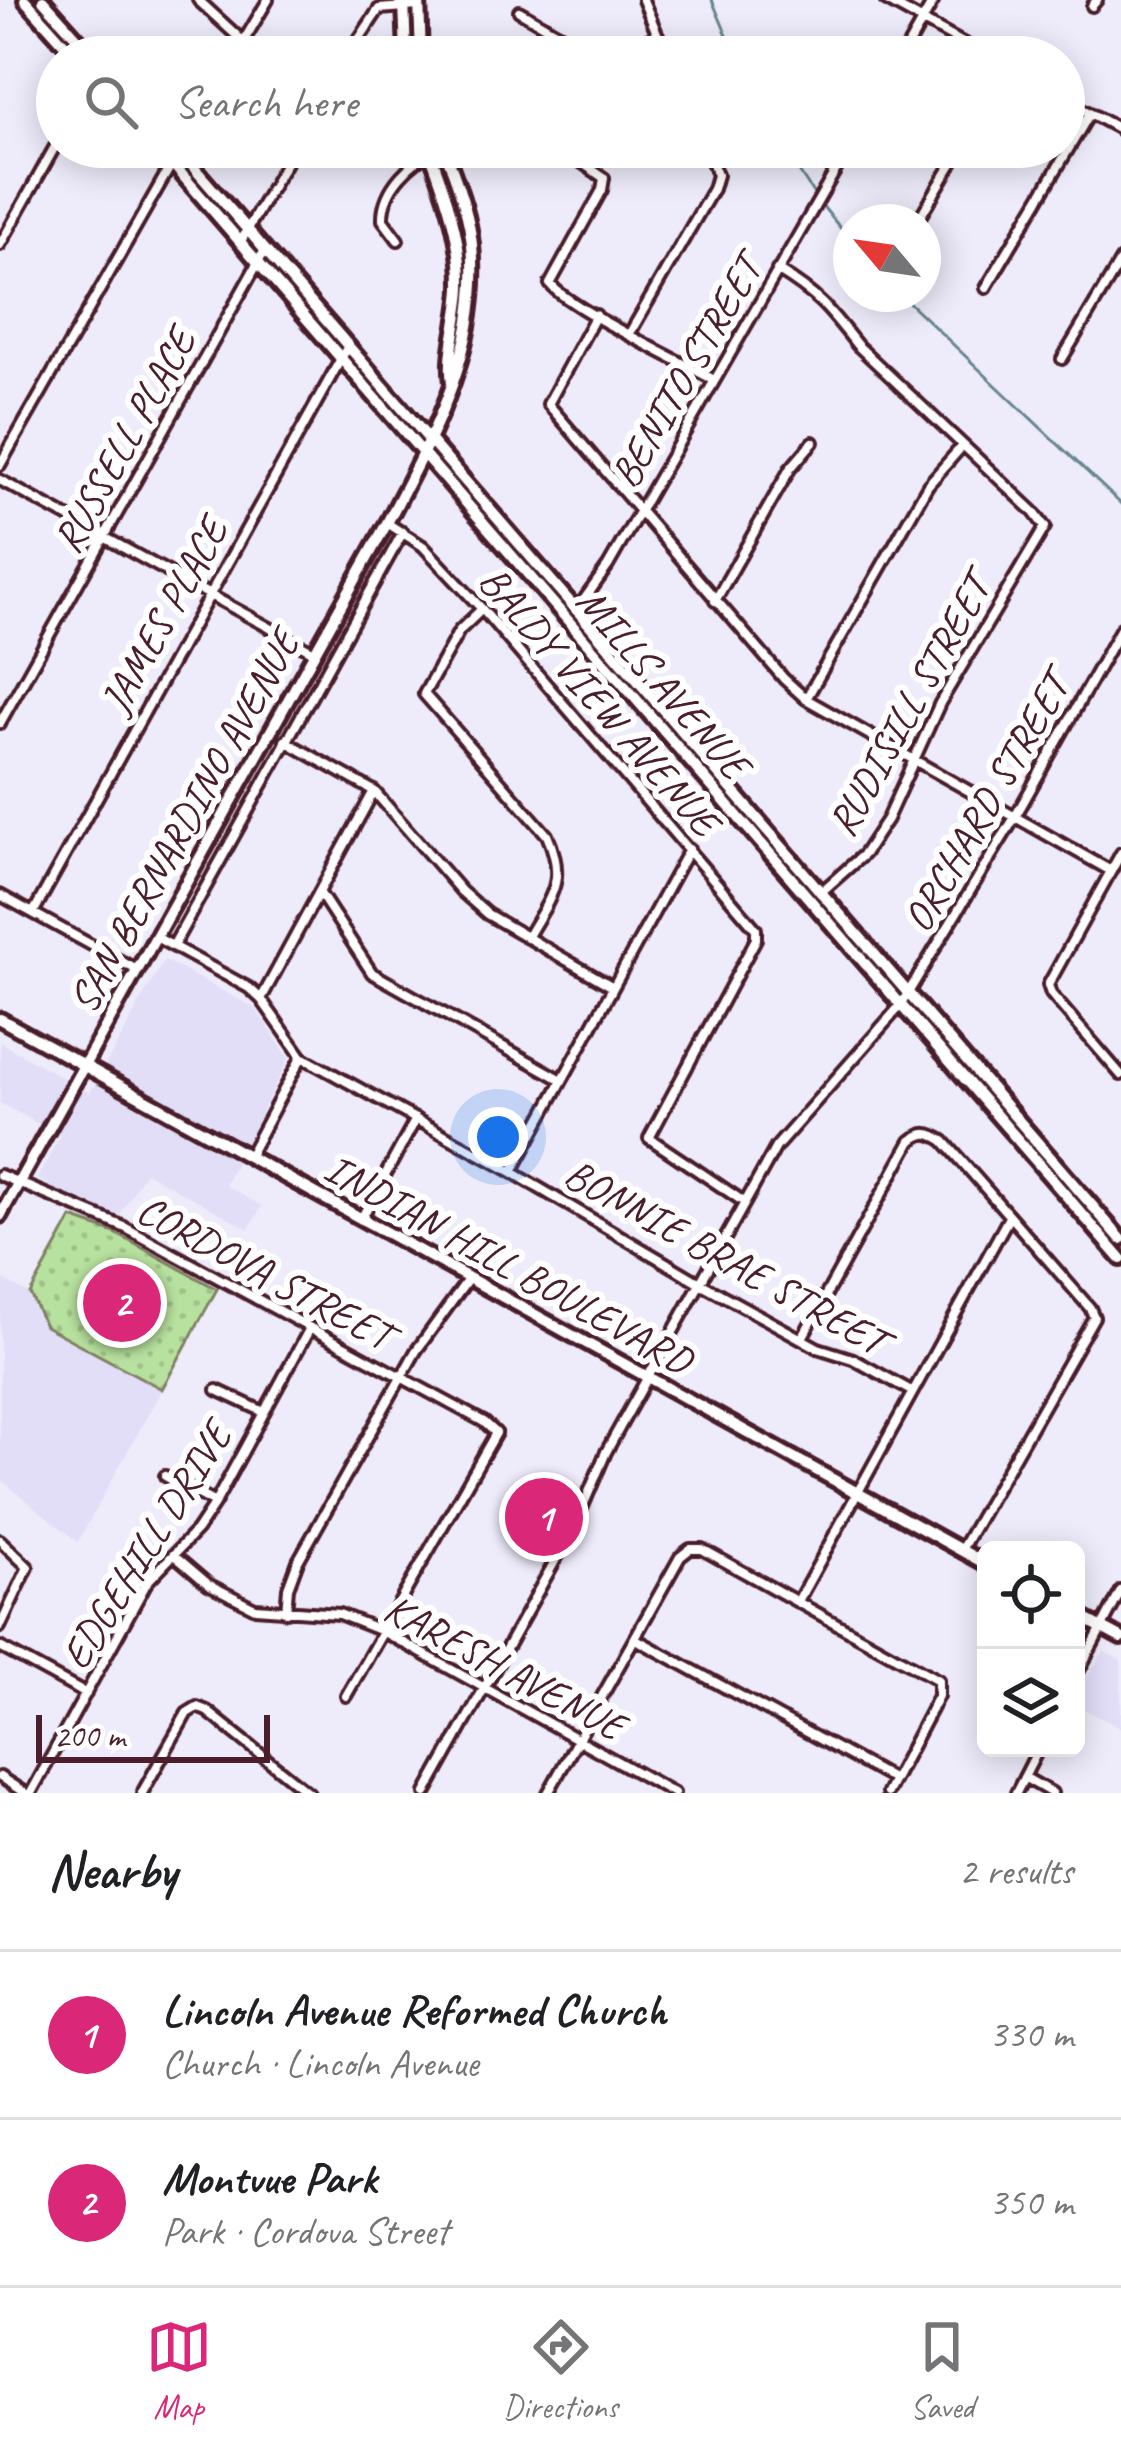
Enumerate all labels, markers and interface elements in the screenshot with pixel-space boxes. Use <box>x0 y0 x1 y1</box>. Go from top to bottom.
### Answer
search box <box>36 36 1085 168</box>
icon: search <box>78 69 144 135</box>
text: Search here <box>174 74 357 131</box>
north arrow <box>833 204 941 312</box>
street label: BENITO STREET <box>599 239 778 497</box>
street label: RUSSELL PLACE <box>41 315 210 562</box>
street label: JAMES PLACE <box>88 505 242 724</box>
street label: BALDY VIEW AVENUE <box>467 555 734 850</box>
street label: RUDISILL STREET <box>816 557 1008 845</box>
street label: MILLS AVENUE <box>565 576 764 794</box>
street label: SAN BERNARDINO AVENUE <box>57 617 314 1022</box>
street label: ORCHARD STREET <box>891 655 1087 941</box>
your location <box>468 1107 528 1167</box>
street label: INDIAN HILL BOULEVARD <box>316 1141 703 1389</box>
street label: BONNIE BRAE STREET <box>555 1147 905 1373</box>
street label: CORDOVA STREET <box>128 1183 409 1366</box>
pin: 2 <box>83 1258 161 1348</box>
street label: EDGEHILL DRIVE <box>49 1408 246 1679</box>
pin: 1 <box>505 1472 583 1562</box>
map controls <box>977 1541 1085 1757</box>
button: locate <box>977 1541 1085 1649</box>
street label: KARESH AVENUE <box>375 1582 638 1755</box>
button: layers <box>977 1649 1085 1757</box>
scale bar <box>36 1709 270 1762</box>
text: 200 m <box>54 1715 125 1757</box>
text: Nearby <box>48 1839 176 1903</box>
text: 2 results <box>959 1847 1073 1896</box>
text: Lincoln Avenue Reformed Church <box>162 1982 666 2039</box>
text: 1 <box>78 2010 96 2059</box>
text: 330 m <box>989 2010 1073 2059</box>
text: Church · Lincoln Avenue <box>162 2039 479 2088</box>
text: Montvue Park <box>162 2150 376 2207</box>
text: 2 <box>78 2178 96 2227</box>
text: 350 m <box>989 2178 1073 2227</box>
text: Park · Cordova Street <box>162 2207 449 2256</box>
tab: Map <box>146 2314 212 2428</box>
tab: Directions <box>503 2314 618 2428</box>
tab: Saved <box>909 2314 975 2428</box>

